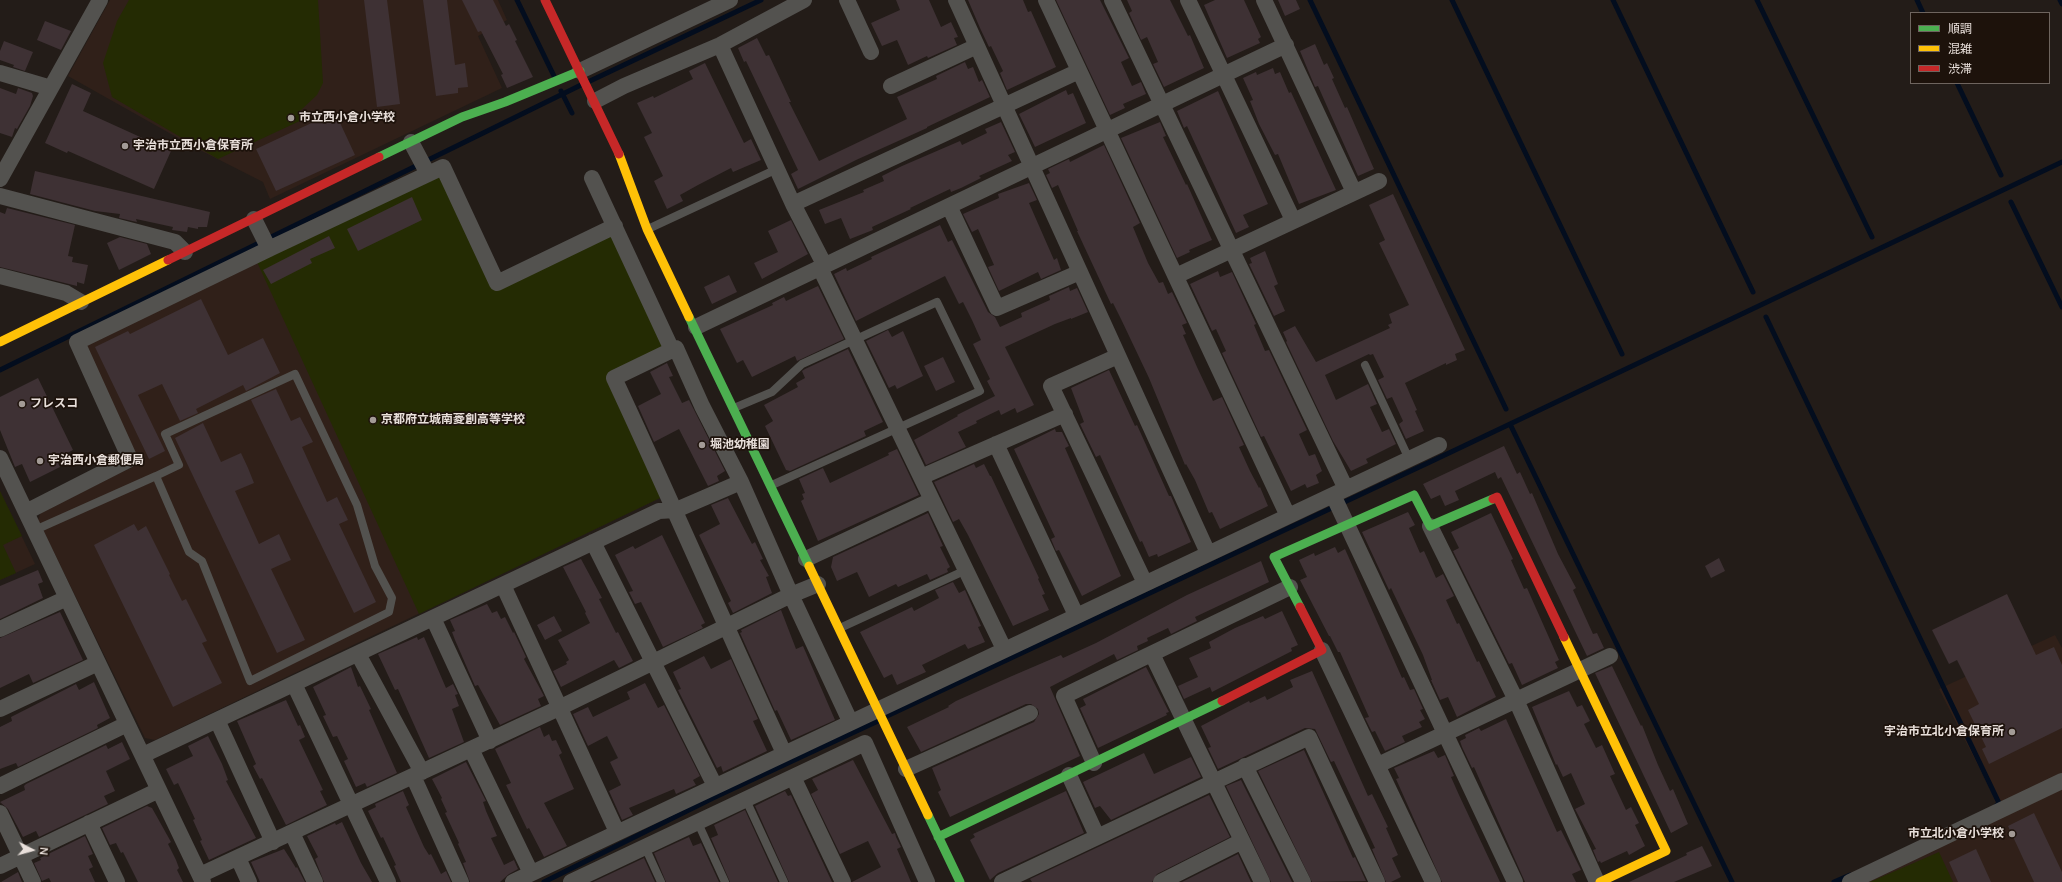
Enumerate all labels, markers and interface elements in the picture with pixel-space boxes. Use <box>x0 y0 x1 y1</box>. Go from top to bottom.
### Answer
legend <box>1910 12 2050 84</box>
text: 順調 <box>1948 20 1972 37</box>
text: 混雑 <box>1948 40 1972 57</box>
text: 渋滞 <box>1948 60 1972 77</box>
place label: 市立西小倉小学校 <box>299 111 395 125</box>
marker: 市立西小倉小学校 <box>286 113 296 123</box>
place label: 宇治市立西小倉保育所 <box>133 139 253 153</box>
marker: 宇治市立西小倉保育所 <box>120 141 130 151</box>
place label: フレスコ <box>30 397 78 411</box>
marker: フレスコ <box>17 399 27 409</box>
place label: 京都府立城南菱創高等学校 <box>381 413 525 427</box>
marker: 京都府立城南菱創高等学校 <box>368 415 378 425</box>
place label: 堀池幼稚園 <box>710 438 770 452</box>
marker: 堀池幼稚園 <box>697 440 707 450</box>
place label: 宇治西小倉郵便局 <box>48 454 144 468</box>
marker: 宇治西小倉郵便局 <box>35 456 45 466</box>
place label: 宇治市立北小倉保育所 <box>1884 725 2004 739</box>
marker: 宇治市立北小倉保育所 <box>2007 727 2017 737</box>
place label: 市立北小倉小学校 <box>1908 827 2004 841</box>
marker: 市立北小倉小学校 <box>2007 829 2017 839</box>
north arrow <box>12 830 52 870</box>
text: N <box>37 847 52 856</box>

